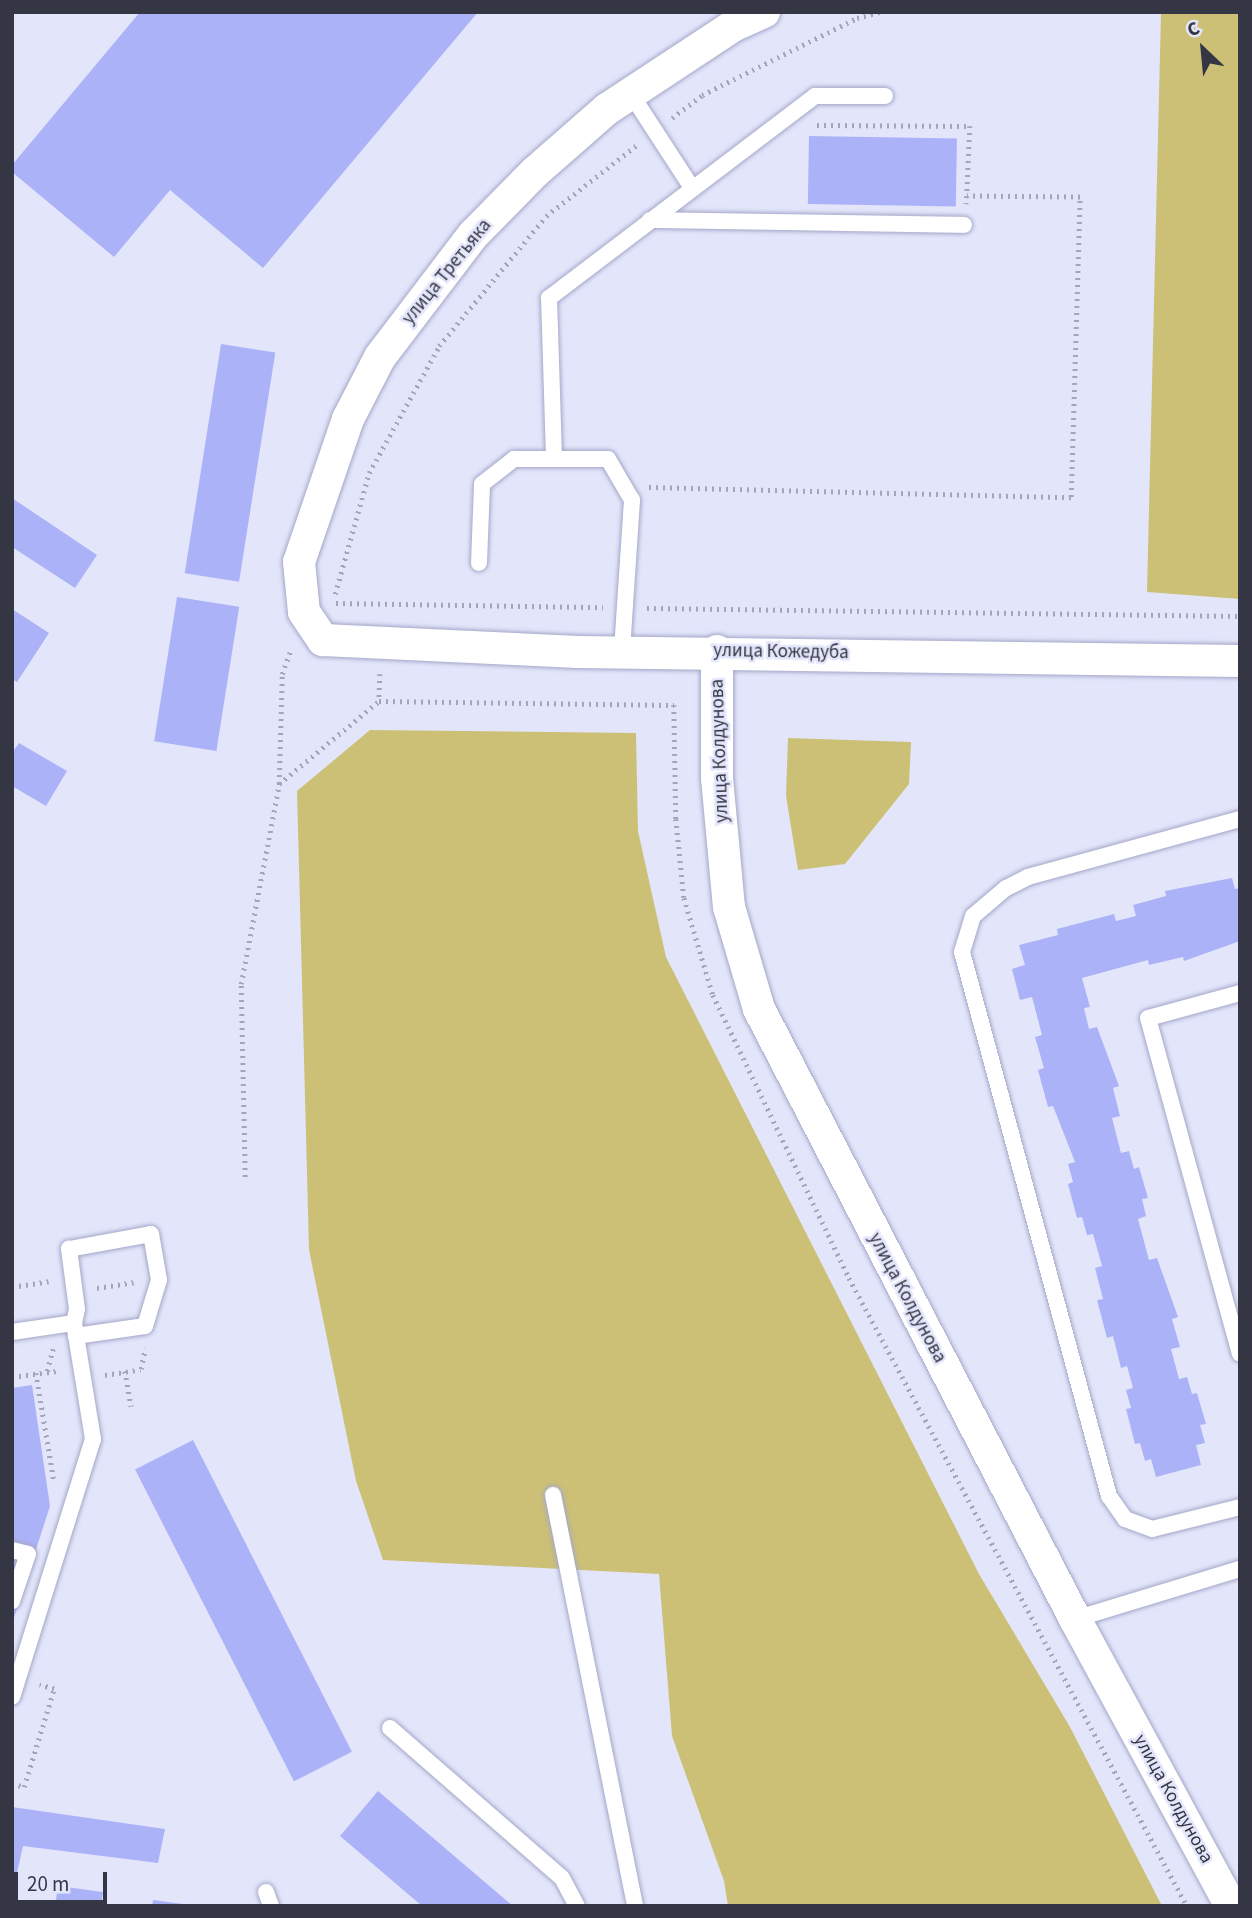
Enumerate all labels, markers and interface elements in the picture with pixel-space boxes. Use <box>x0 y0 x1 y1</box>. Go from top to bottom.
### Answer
north arrow <box>1168 14 1238 84</box>
text: С <box>1183 15 1204 44</box>
street label: улица Третьяка <box>398 215 496 329</box>
street label: улица Кожедуба <box>713 639 849 665</box>
street label: улица Колдунова <box>706 679 734 823</box>
street label: улица Колдунова <box>863 1229 951 1367</box>
street label: улица Колдунова <box>1128 1731 1218 1867</box>
scale bar <box>18 1858 110 1902</box>
text: 20 m <box>27 1869 69 1899</box>

